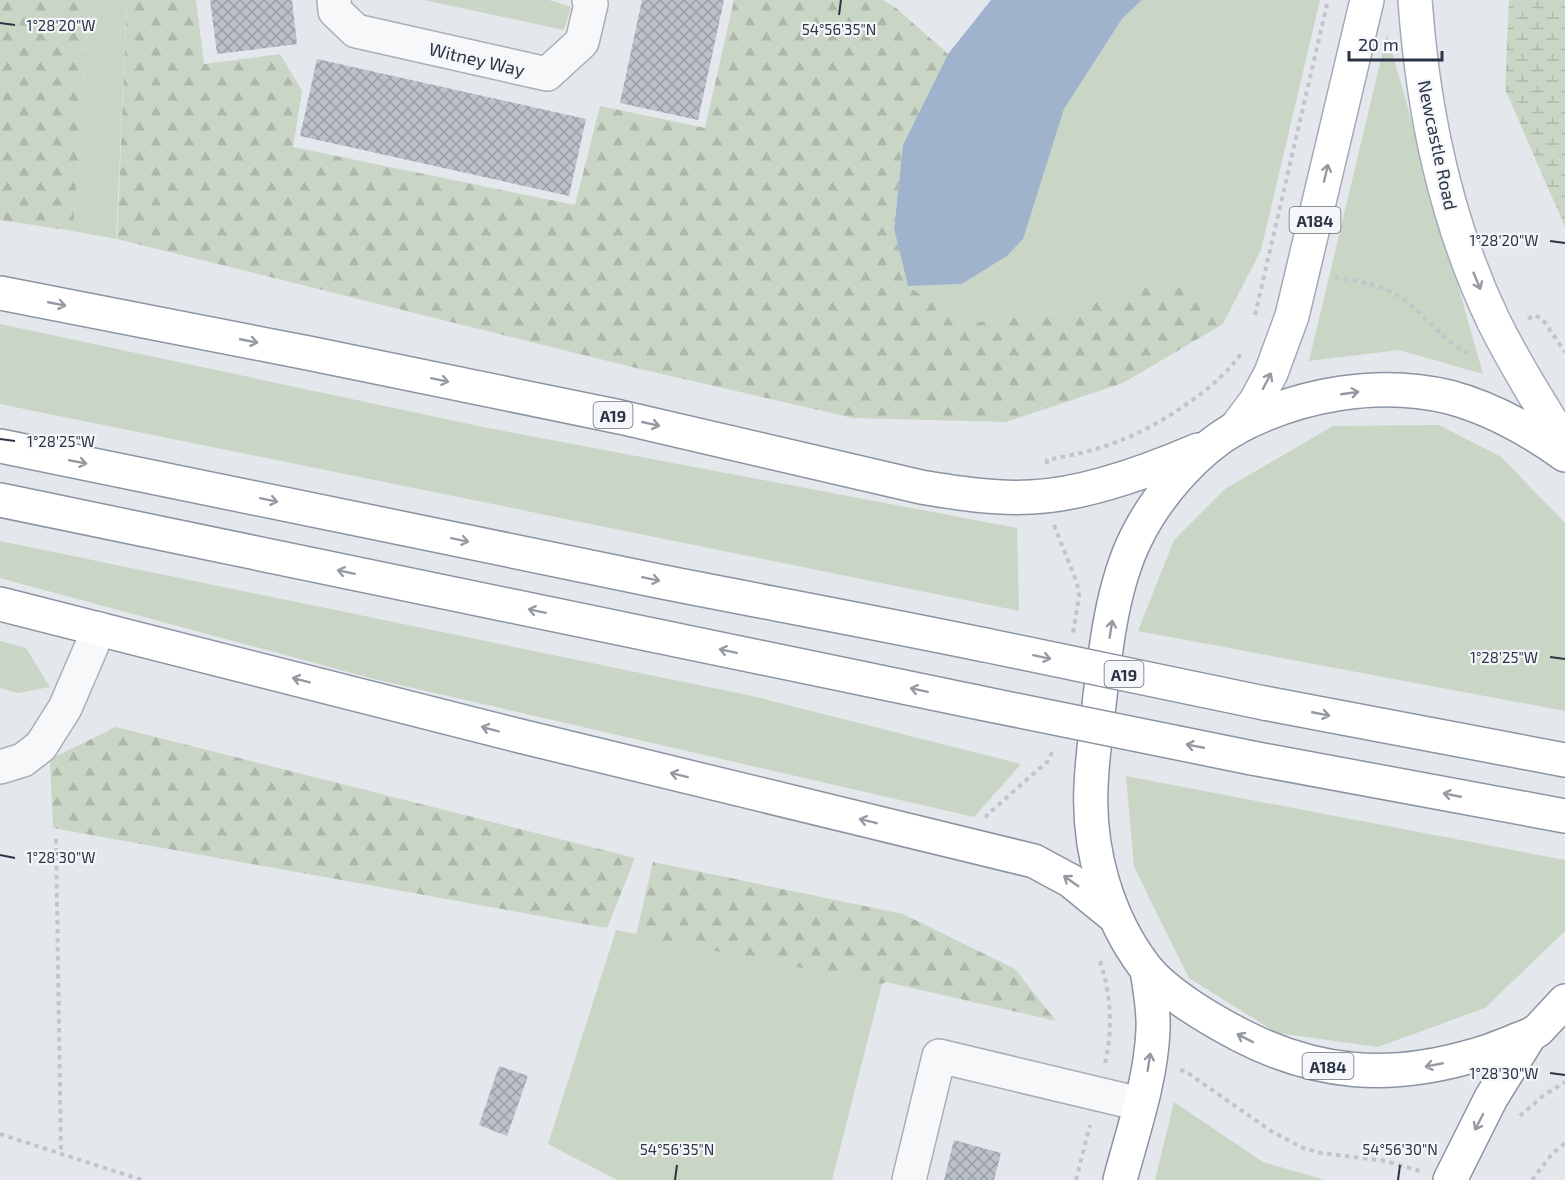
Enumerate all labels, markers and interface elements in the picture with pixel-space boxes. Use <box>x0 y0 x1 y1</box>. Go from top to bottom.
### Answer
text: 1°28'20"W <box>26 16 96 34</box>
text: 54°56'35"N <box>802 20 876 38</box>
scale bar <box>1349 24 1442 62</box>
text: 20 m <box>1358 33 1399 55</box>
street label: Witney Way <box>427 37 527 81</box>
street label: Newcastle Road <box>1413 78 1463 212</box>
one-way arrow <box>1321 164 1332 184</box>
road number: A184 <box>1290 207 1340 233</box>
text: 1°28'20"W <box>1469 231 1539 249</box>
one-way arrow <box>1471 272 1483 290</box>
one-way arrow <box>47 299 67 310</box>
one-way arrow <box>239 336 258 347</box>
one-way arrow <box>1261 372 1273 390</box>
one-way arrow <box>430 375 449 386</box>
one-way arrow <box>1339 387 1359 398</box>
road number: A19 <box>594 402 632 428</box>
one-way arrow <box>642 419 661 431</box>
text: 1°28'25"W <box>27 432 95 450</box>
one-way arrow <box>68 457 87 468</box>
one-way arrow <box>259 495 279 506</box>
one-way arrow <box>450 535 469 546</box>
one-way arrow <box>337 565 356 577</box>
one-way arrow <box>641 574 660 585</box>
one-way arrow <box>528 605 547 616</box>
one-way arrow <box>1105 619 1116 639</box>
one-way arrow <box>719 644 738 656</box>
text: 1°28'25"W <box>1470 648 1538 666</box>
one-way arrow <box>1032 652 1052 663</box>
road number: A19 <box>1104 661 1144 687</box>
one-way arrow <box>292 673 311 685</box>
one-way arrow <box>910 684 929 695</box>
one-way arrow <box>1311 709 1331 720</box>
one-way arrow <box>480 722 499 734</box>
one-way arrow <box>1185 740 1205 751</box>
one-way arrow <box>670 768 689 780</box>
one-way arrow <box>1443 789 1462 800</box>
one-way arrow <box>859 815 878 827</box>
text: 1°28'30"W <box>27 848 96 866</box>
one-way arrow <box>1063 875 1079 888</box>
one-way arrow <box>1237 1032 1254 1044</box>
one-way arrow <box>1143 1053 1154 1072</box>
road number: A184 <box>1302 1053 1354 1079</box>
one-way arrow <box>1425 1060 1444 1071</box>
text: 1°28'30"W <box>1470 1064 1539 1082</box>
one-way arrow <box>1473 1112 1485 1130</box>
text: 54°56'35"N <box>640 1140 714 1158</box>
text: 54°56'30"N <box>1362 1140 1438 1158</box>

